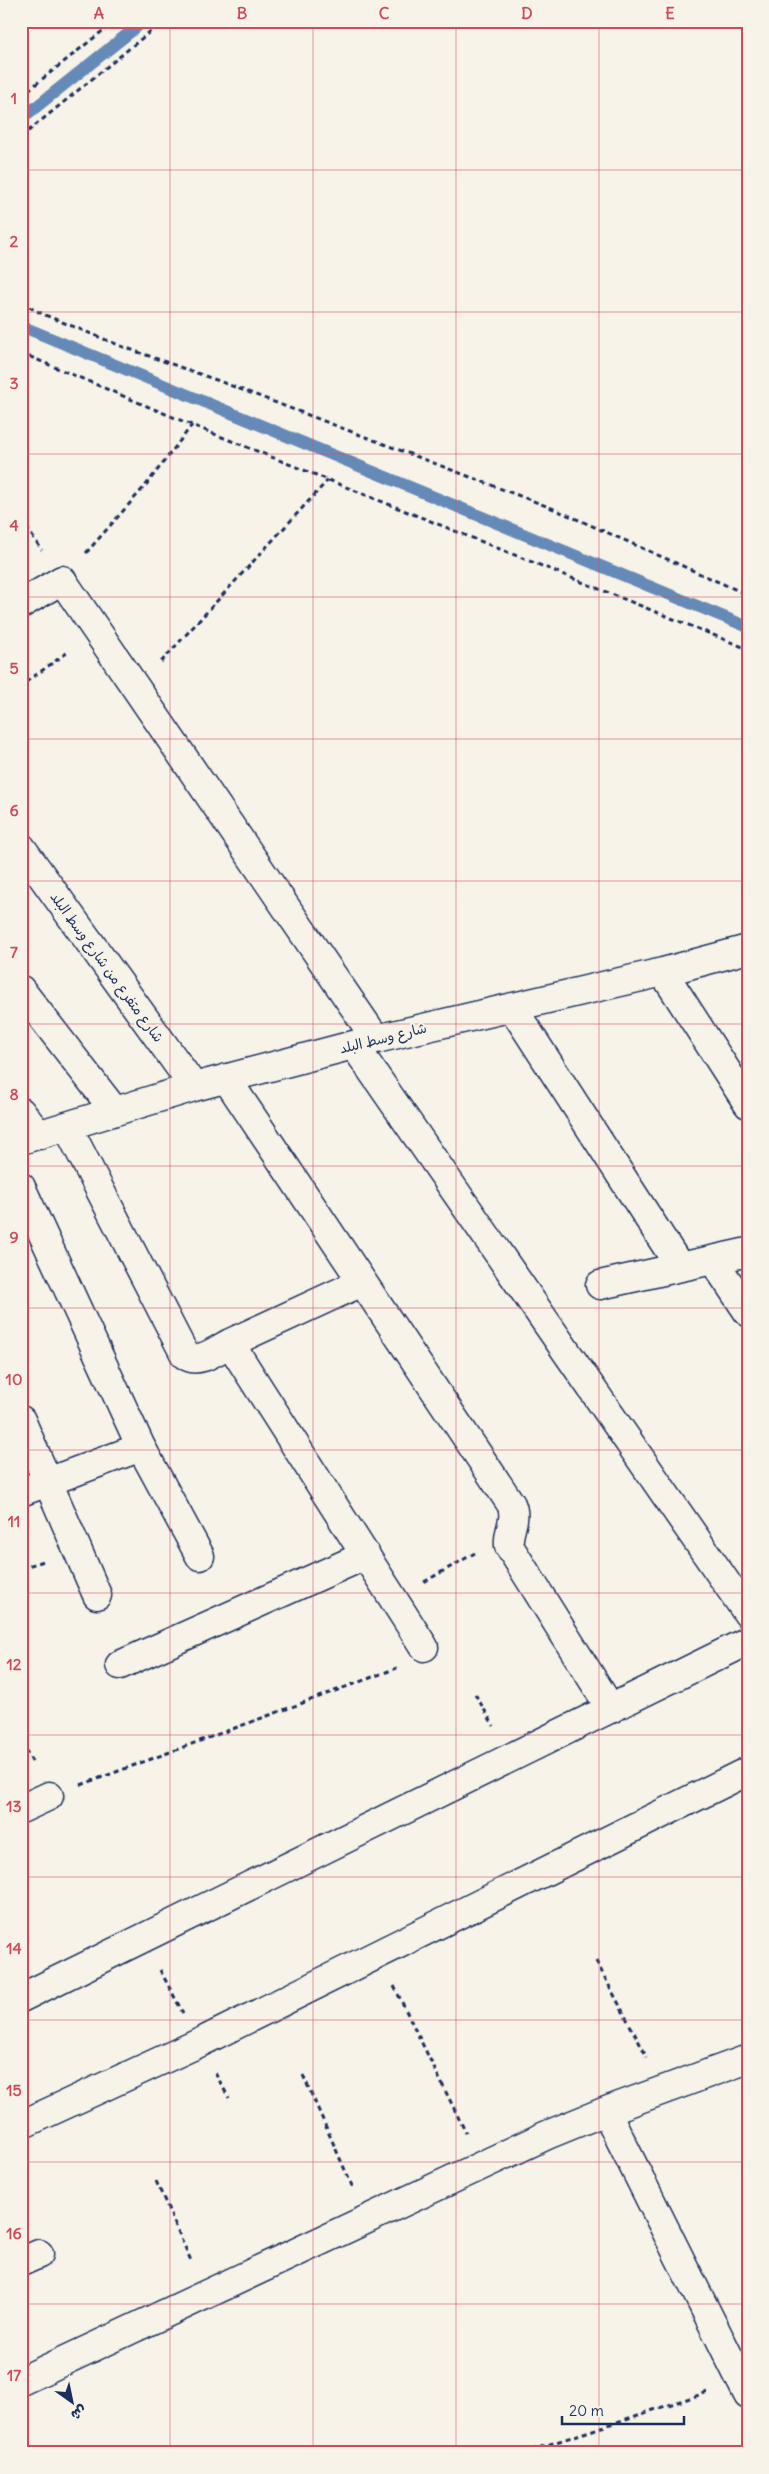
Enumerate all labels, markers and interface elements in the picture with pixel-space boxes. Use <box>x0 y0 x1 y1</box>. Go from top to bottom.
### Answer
text: A <box>94 3 104 23</box>
text: B <box>237 3 248 23</box>
text: C <box>379 3 390 23</box>
text: D <box>521 3 533 23</box>
text: E <box>665 3 675 23</box>
text: 1 <box>11 88 17 108</box>
text: 2 <box>10 231 19 251</box>
text: 3 <box>9 373 19 393</box>
text: 4 <box>9 515 19 535</box>
text: 5 <box>9 658 19 678</box>
text: 6 <box>9 800 19 820</box>
street label: شارع متفرع من شارع وسط البلد <box>45 888 168 1047</box>
text: 7 <box>10 942 18 962</box>
street label: شارع وسط البلد <box>338 1018 429 1058</box>
text: 8 <box>9 1084 19 1104</box>
text: 9 <box>9 1227 19 1247</box>
text: 10 <box>6 1369 22 1389</box>
text: 11 <box>8 1511 20 1531</box>
text: 12 <box>6 1654 22 1674</box>
text: 13 <box>6 1796 22 1816</box>
text: 14 <box>6 1938 22 1958</box>
text: 15 <box>6 2080 22 2100</box>
text: 16 <box>6 2223 22 2243</box>
text: 17 <box>7 2365 21 2385</box>
north arrow <box>48 2376 98 2426</box>
scale bar <box>562 2394 684 2426</box>
text: ش <box>68 2401 90 2425</box>
text: 20 m <box>569 2401 604 2420</box>

